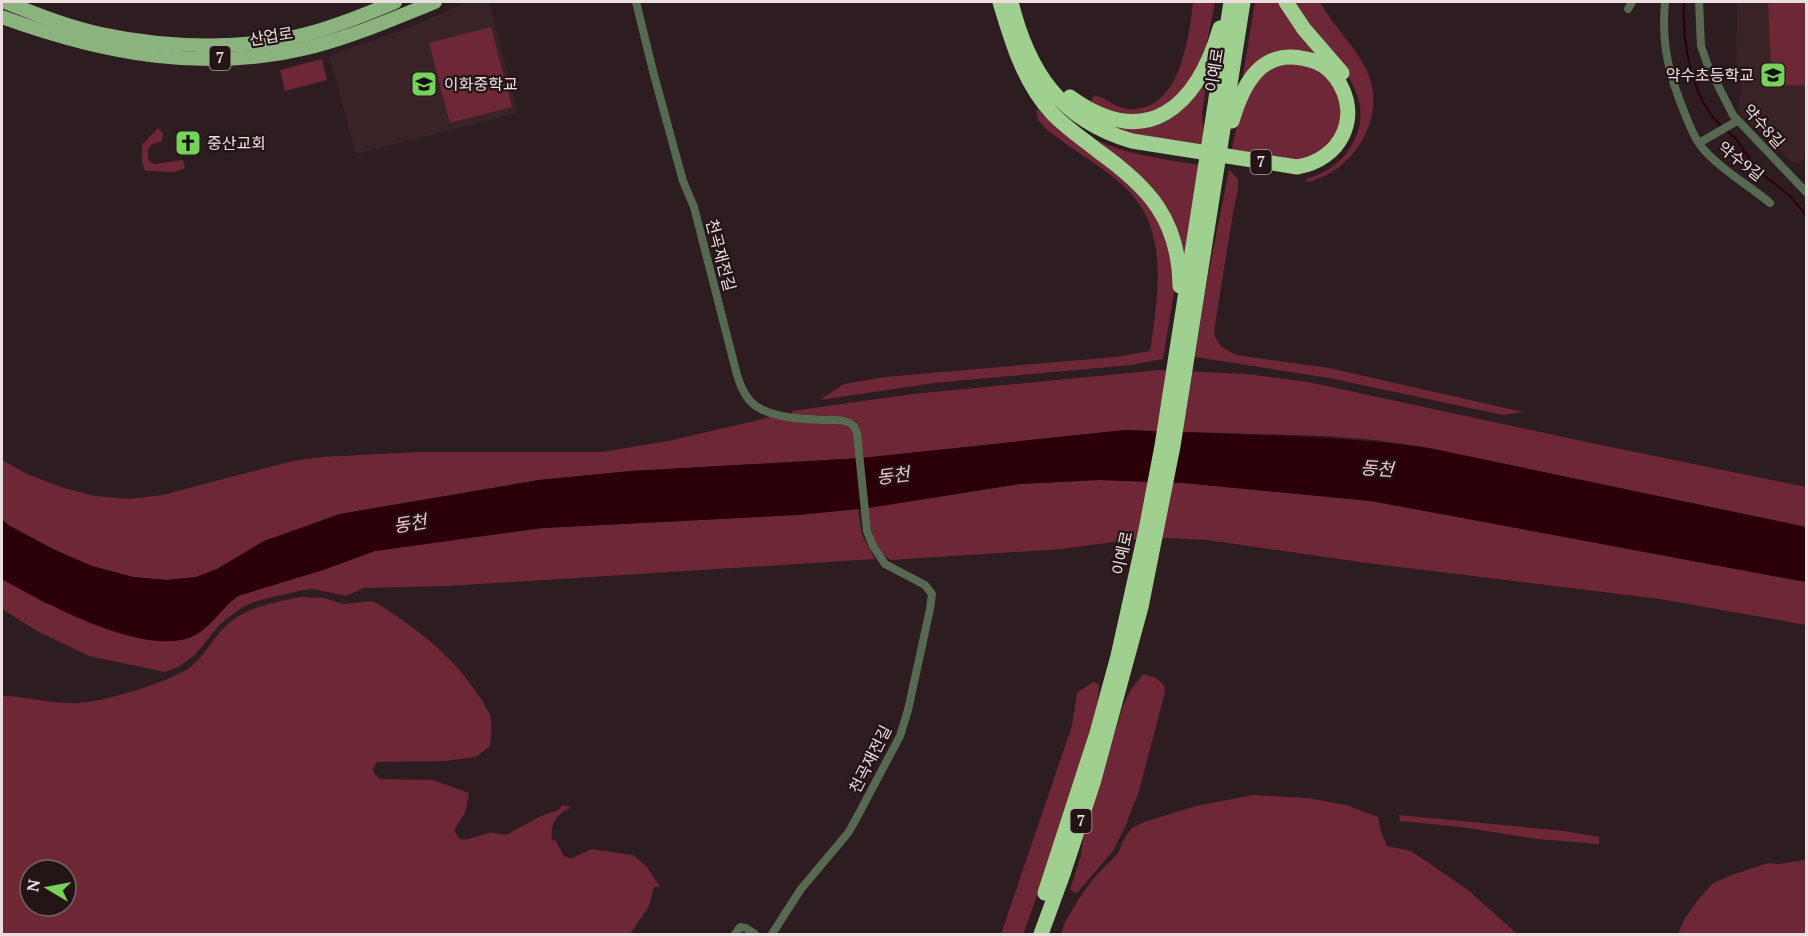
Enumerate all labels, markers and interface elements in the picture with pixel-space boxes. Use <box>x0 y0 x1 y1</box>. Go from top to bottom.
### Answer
street label: 산업로 <box>247 22 295 50</box>
road number: 7 <box>210 46 230 70</box>
street label: 이예로 <box>1200 46 1228 94</box>
school or university icon: 약수초등학교 <box>1758 60 1788 90</box>
place label: 약수초등학교 <box>1666 64 1754 86</box>
school or university icon: 이화중학교 <box>409 69 439 99</box>
place label: 이화중학교 <box>444 73 518 95</box>
street label: 약수8길 <box>1738 99 1790 153</box>
church icon: 중산교회 <box>173 128 203 158</box>
place label: 중산교회 <box>207 132 266 154</box>
street label: 약수9길 <box>1713 136 1769 186</box>
road number: 7 <box>1250 150 1272 174</box>
street label: 천곡재전길 <box>701 217 741 293</box>
water label: 동천 <box>1360 455 1397 481</box>
water label: 동천 <box>875 461 913 489</box>
water label: 동천 <box>392 508 430 537</box>
street label: 이예로 <box>1107 529 1137 577</box>
street label: 천곡재전길 <box>843 721 897 797</box>
road number: 7 <box>1070 809 1092 833</box>
north arrow <box>18 858 78 918</box>
text: N <box>21 878 45 893</box>

